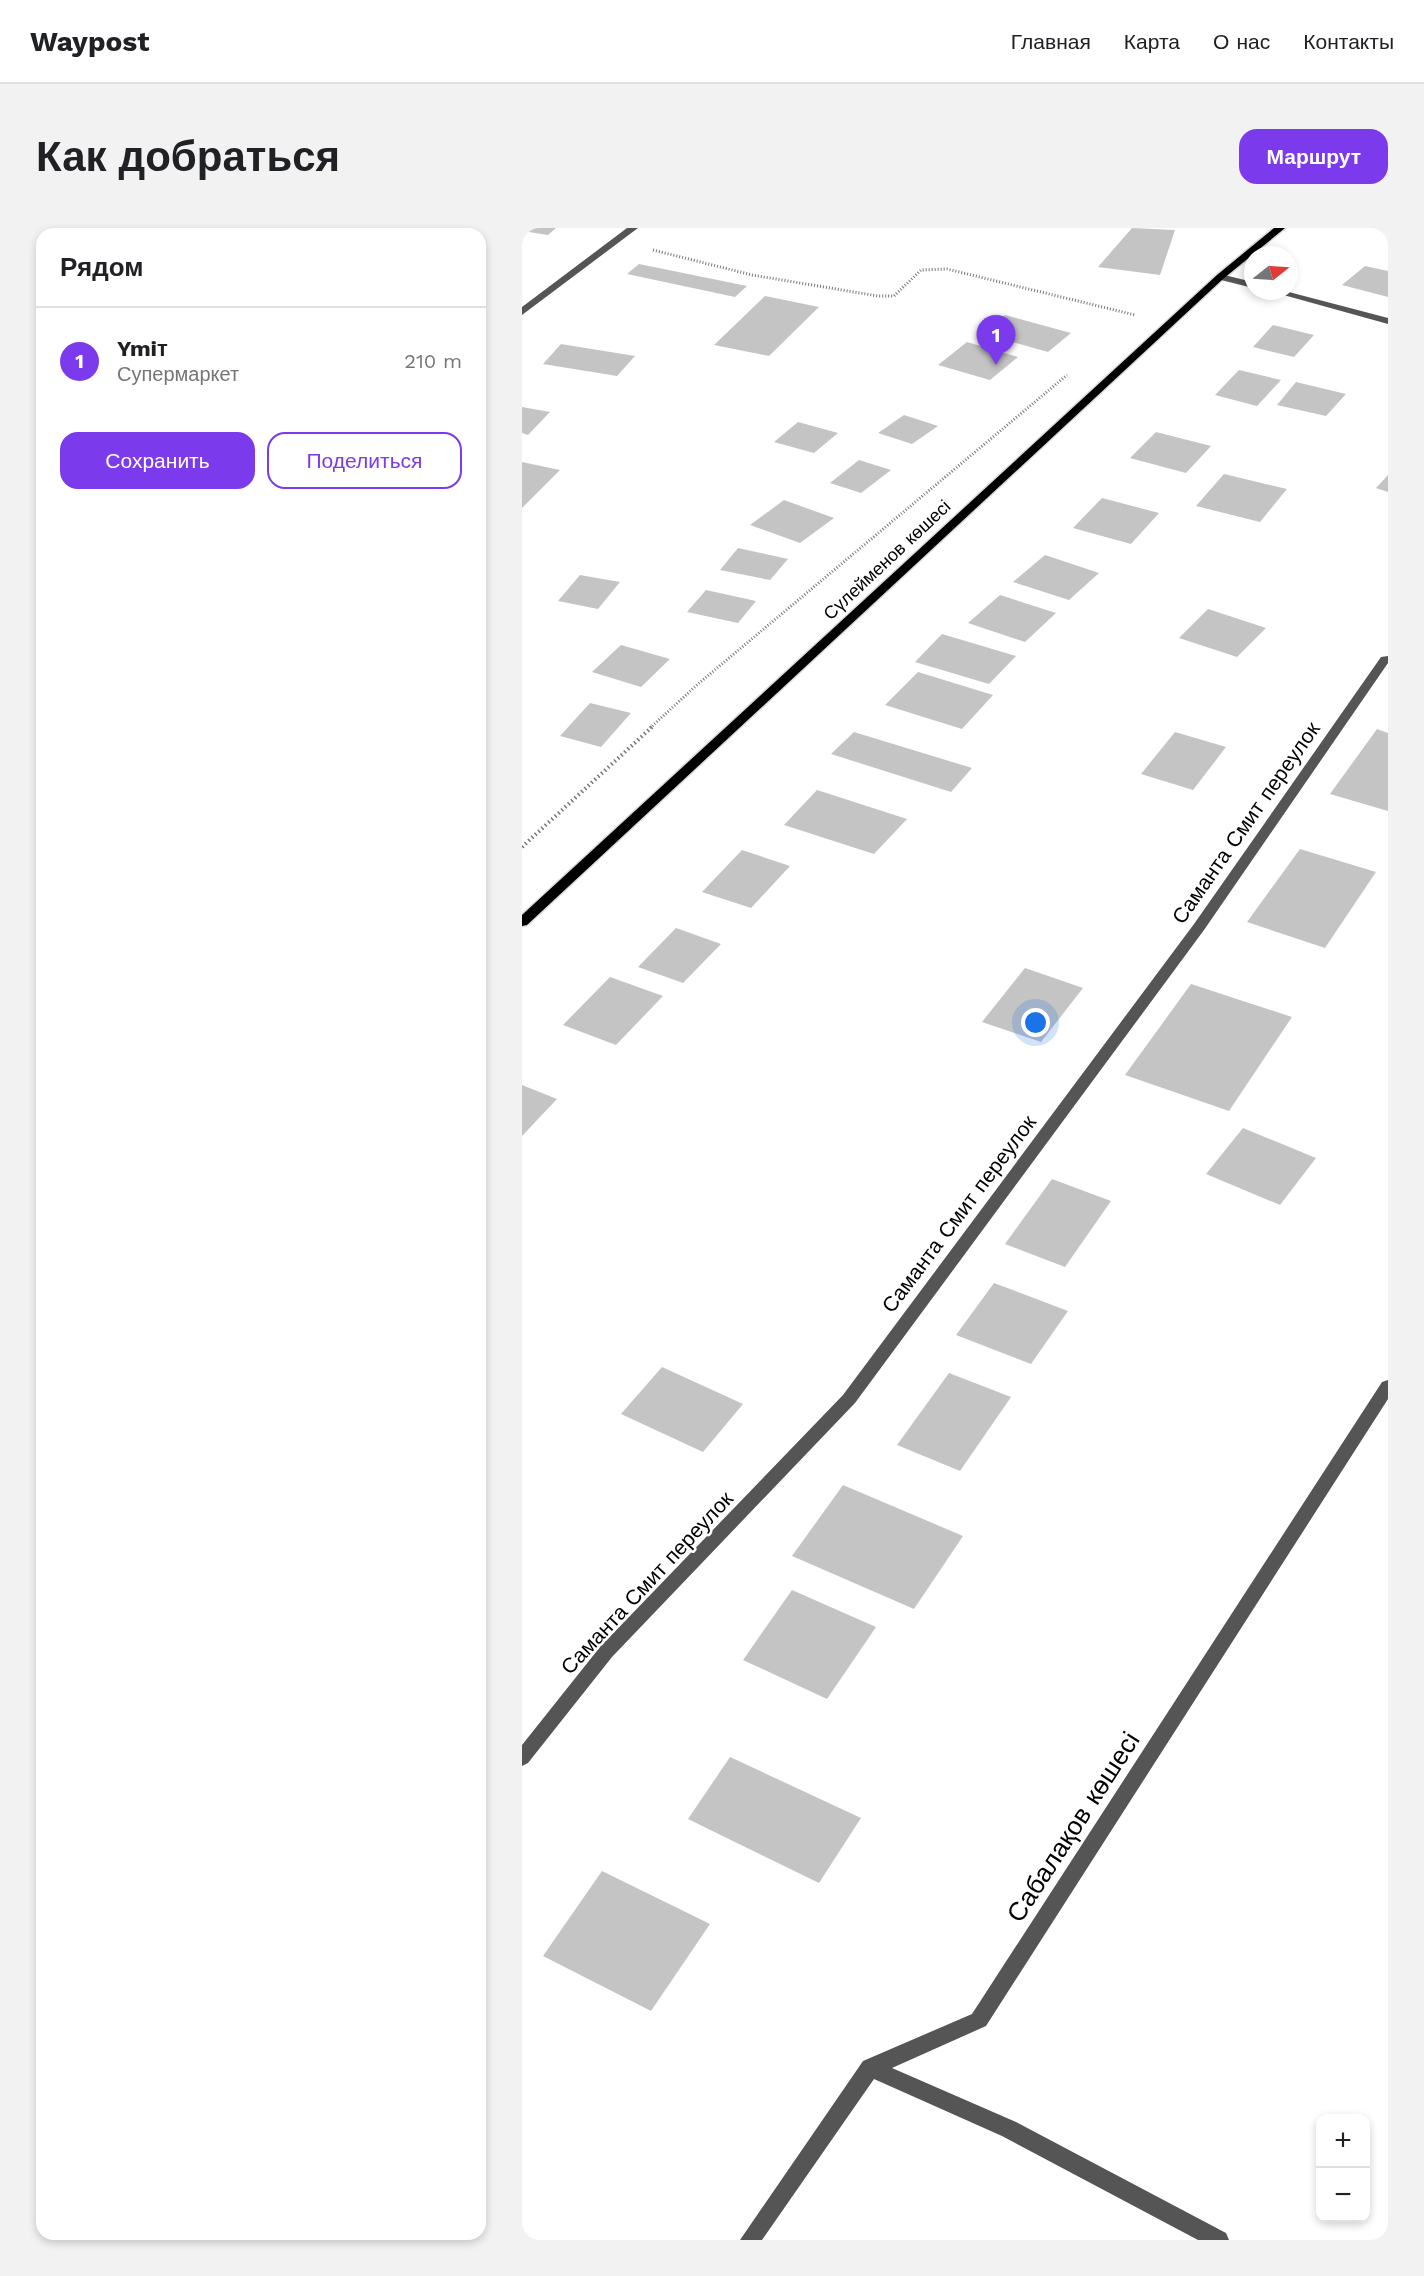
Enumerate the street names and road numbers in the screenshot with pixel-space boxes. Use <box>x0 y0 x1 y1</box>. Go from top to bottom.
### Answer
street label: Сүлейменов көшесі <box>819 495 955 624</box>
street label: Саманта Смит переулок <box>1166 716 1325 928</box>
street label: Саманта Смит переулок <box>876 1109 1041 1317</box>
street label: Саманта Смит переулок <box>555 1486 738 1679</box>
street label: Сабалақов көшесі <box>1000 1726 1146 1928</box>

